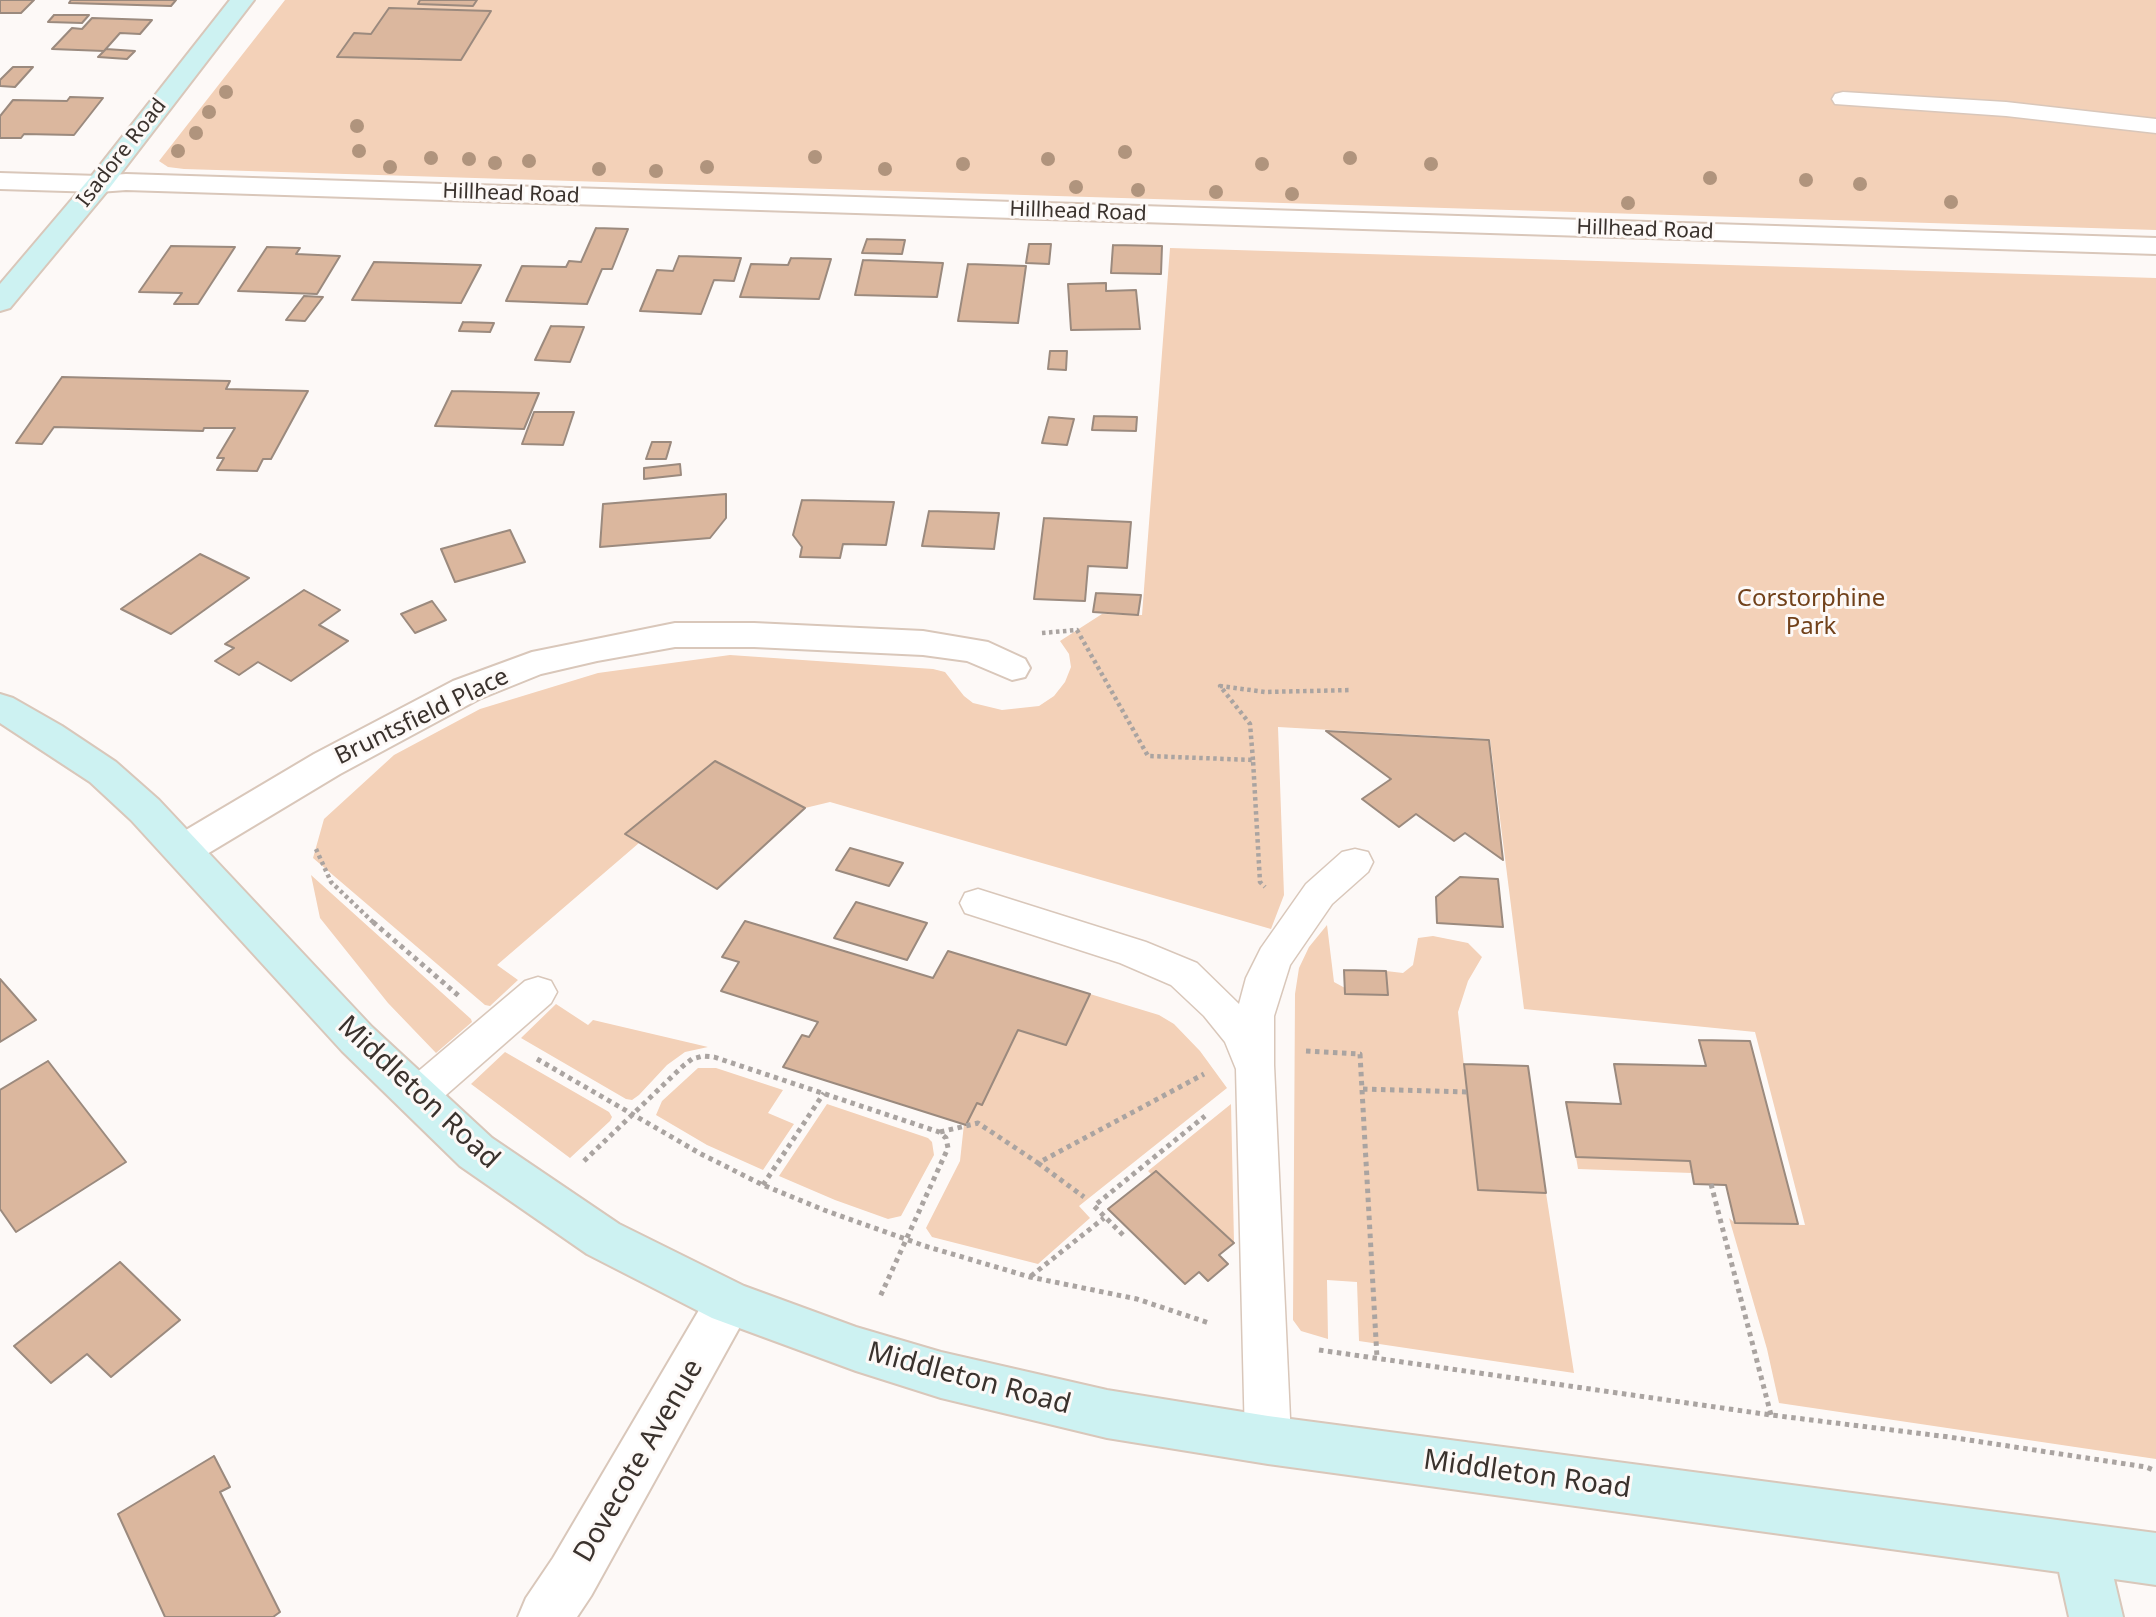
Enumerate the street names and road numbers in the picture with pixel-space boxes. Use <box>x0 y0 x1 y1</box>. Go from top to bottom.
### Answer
street label: Isadore Road <box>72 94 172 212</box>
street label: Hillhead Road <box>442 179 580 209</box>
street label: Hillhead Road <box>1009 197 1147 227</box>
street label: Hillhead Road <box>1576 215 1714 245</box>
street label: Bruntsfield Place <box>330 662 514 772</box>
street label: Middleton Road <box>330 1009 506 1177</box>
street label: Middleton Road <box>864 1336 1074 1422</box>
street label: Dovecote Avenue <box>567 1354 711 1568</box>
street label: Middleton Road <box>1421 1444 1633 1506</box>

